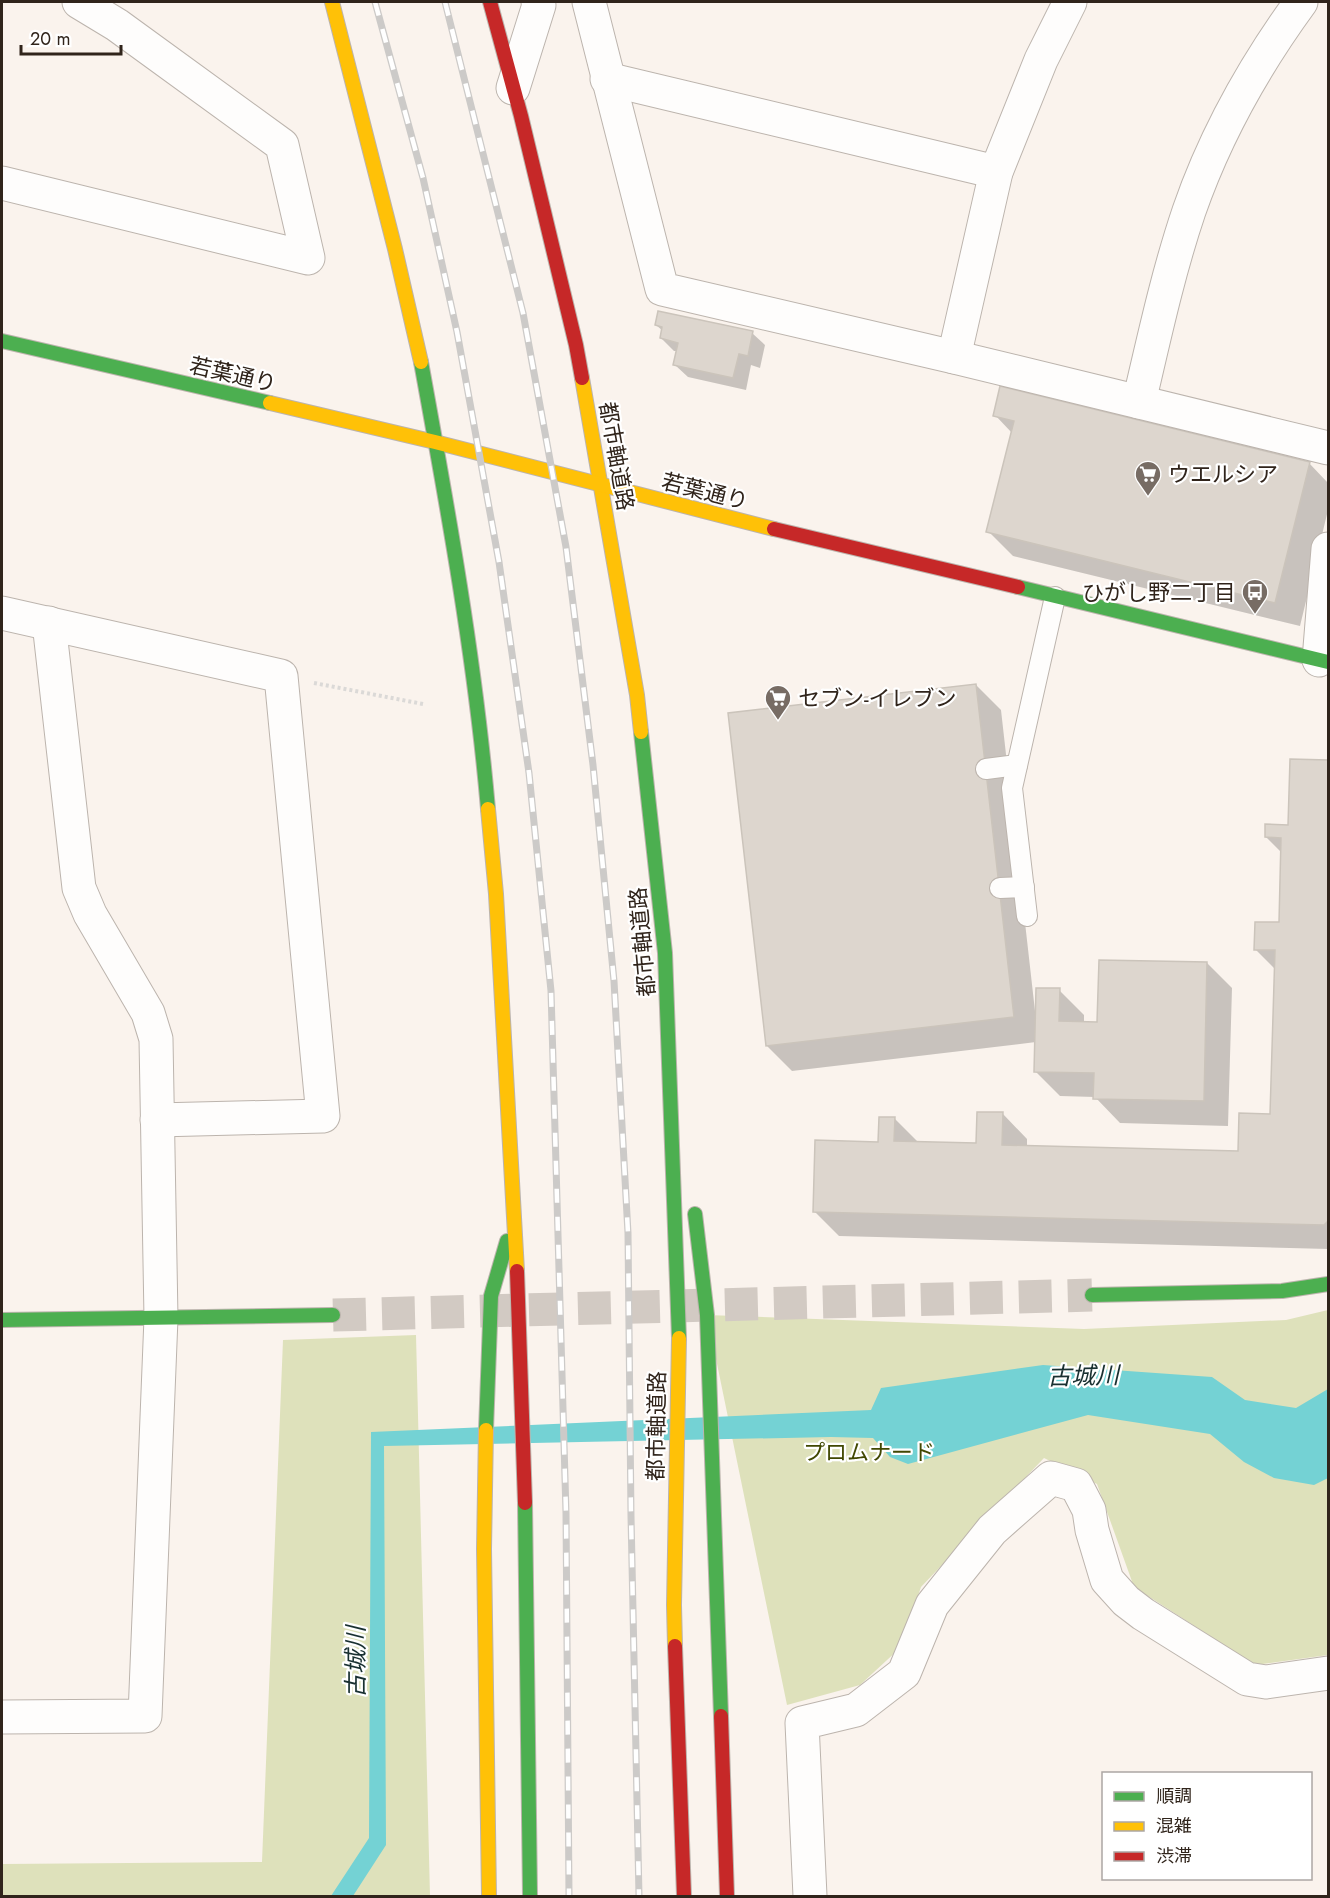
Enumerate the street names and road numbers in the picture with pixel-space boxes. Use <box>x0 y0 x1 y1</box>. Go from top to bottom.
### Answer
street label: 若葉通り <box>187 349 279 399</box>
street label: 都市軸道路 <box>592 399 642 513</box>
street label: 若葉通り <box>658 465 752 517</box>
street label: 都市軸道路 <box>621 886 663 998</box>
street label: 都市軸道路 <box>639 1371 673 1481</box>

